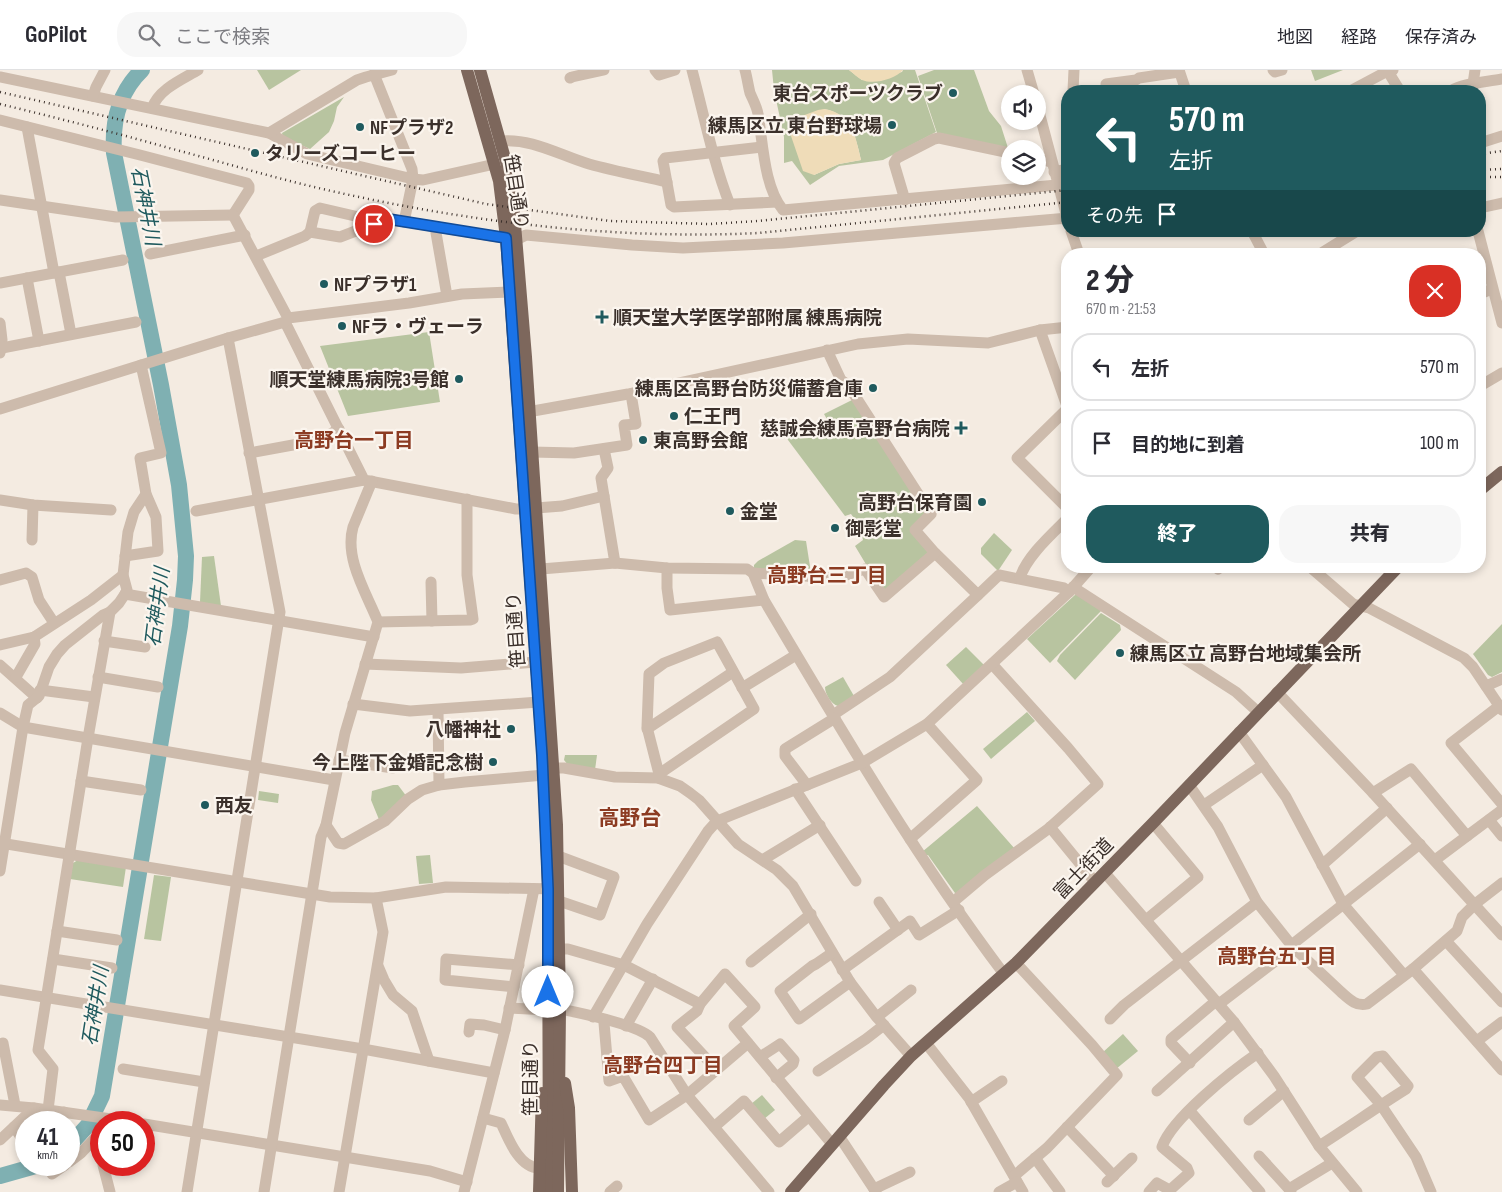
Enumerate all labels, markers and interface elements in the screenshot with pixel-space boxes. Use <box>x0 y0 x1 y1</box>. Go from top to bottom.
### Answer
search box <box>117 12 467 57</box>
text: GoPilot <box>25 20 87 49</box>
icon: search <box>135 21 163 49</box>
text: ここで検索 <box>175 26 270 49</box>
text: 地図 <box>1277 27 1313 48</box>
text: 経路 <box>1341 27 1377 48</box>
text: 保存済み <box>1405 27 1477 48</box>
place label: 東台スポーツクラブ <box>772 83 943 106</box>
map controls <box>1001 85 1046 185</box>
button: sound <box>1001 85 1046 130</box>
marker: 東台スポーツクラブ <box>947 87 959 99</box>
text: 570 m <box>1169 99 1245 142</box>
icon: left <box>1086 105 1151 170</box>
place label: 練馬区立 東台野球場 <box>708 115 882 138</box>
place label: NFプラザ2 <box>370 117 453 140</box>
marker: 練馬区立 東台野球場 <box>886 119 898 131</box>
marker: NFプラザ2 <box>354 121 366 133</box>
button: layers <box>1001 140 1046 185</box>
place label: タリーズコーヒー <box>265 143 416 166</box>
marker: タリーズコーヒー <box>249 147 261 159</box>
text: 左折 <box>1169 148 1213 175</box>
street label: 笹目通り <box>498 153 533 232</box>
water label: 石神井川 <box>126 165 165 250</box>
icon: arrive <box>1153 200 1181 228</box>
pin <box>353 203 395 245</box>
text: その先 <box>1086 205 1143 228</box>
icon: arrive <box>360 210 388 238</box>
text: 2 分 <box>1086 263 1134 299</box>
button: close <box>1409 265 1461 317</box>
place label: NFプラザ1 <box>334 274 417 297</box>
marker: NFプラザ1 <box>318 278 330 290</box>
text: 670 m · 21:53 <box>1086 300 1156 319</box>
place label: 順天堂大学医学部附属 練馬病院 <box>613 307 882 330</box>
marker: 順天堂大学医学部附属 練馬病院 <box>595 310 609 324</box>
place label: NFラ・ヴェーラ <box>352 316 484 339</box>
marker: NFラ・ヴェーラ <box>336 320 348 332</box>
icon: left <box>1088 353 1116 381</box>
text: 570 m <box>1420 356 1459 379</box>
text: 左折 <box>1131 358 1169 381</box>
place label: 順天堂練馬病院3号館 <box>269 369 449 392</box>
marker: 順天堂練馬病院3号館 <box>453 373 465 385</box>
place label: 練馬区高野台防災備蓄倉庫 <box>635 378 863 401</box>
marker: 練馬区高野台防災備蓄倉庫 <box>867 382 879 394</box>
place label: 仁王門 <box>684 406 741 429</box>
marker: 仁王門 <box>668 410 680 422</box>
place label: 慈誠会練馬高野台病院 <box>760 418 950 441</box>
marker: 慈誠会練馬高野台病院 <box>954 421 968 435</box>
district label: 高野台一丁目 <box>294 429 414 453</box>
icon: arrive <box>1088 429 1116 457</box>
place label: 東高野会館 <box>653 430 748 453</box>
text: 100 m <box>1420 432 1459 455</box>
marker: 東高野会館 <box>637 434 649 446</box>
text: 目的地に到着 <box>1131 434 1245 457</box>
place label: 高野台保育園 <box>858 492 972 515</box>
marker: 高野台保育園 <box>976 496 988 508</box>
place label: 金堂 <box>740 501 778 524</box>
marker: 金堂 <box>724 505 736 517</box>
button: 終了 <box>1086 505 1269 563</box>
button: 共有 <box>1279 505 1461 563</box>
place label: 御影堂 <box>845 518 902 541</box>
marker: 御影堂 <box>829 522 841 534</box>
water label: 石神井川 <box>141 564 175 648</box>
district label: 高野台三丁目 <box>767 564 887 588</box>
street label: 笹目通り <box>502 591 531 669</box>
place label: 練馬区立 高野台地域集会所 <box>1130 643 1361 666</box>
marker: 練馬区立 高野台地域集会所 <box>1114 647 1126 659</box>
place label: 八幡神社 <box>425 719 501 742</box>
marker: 八幡神社 <box>505 723 517 735</box>
place label: 今上陛下金婚記念樹 <box>312 752 483 775</box>
marker: 今上陛下金婚記念樹 <box>487 756 499 768</box>
place label: 西友 <box>215 795 253 818</box>
marker: 西友 <box>199 799 211 811</box>
district label: 高野台 <box>599 806 662 831</box>
street label: 富士街道 <box>1049 834 1119 904</box>
district label: 高野台五丁目 <box>1217 945 1337 969</box>
water label: 石神井川 <box>78 963 114 1048</box>
position arrow <box>521 965 573 1017</box>
street label: 笹目通り <box>520 1040 543 1116</box>
district label: 高野台四丁目 <box>603 1054 723 1078</box>
speed limit sign: 50 <box>90 1111 155 1176</box>
text: 41 <box>37 1122 58 1153</box>
text: km/h <box>37 1148 58 1163</box>

